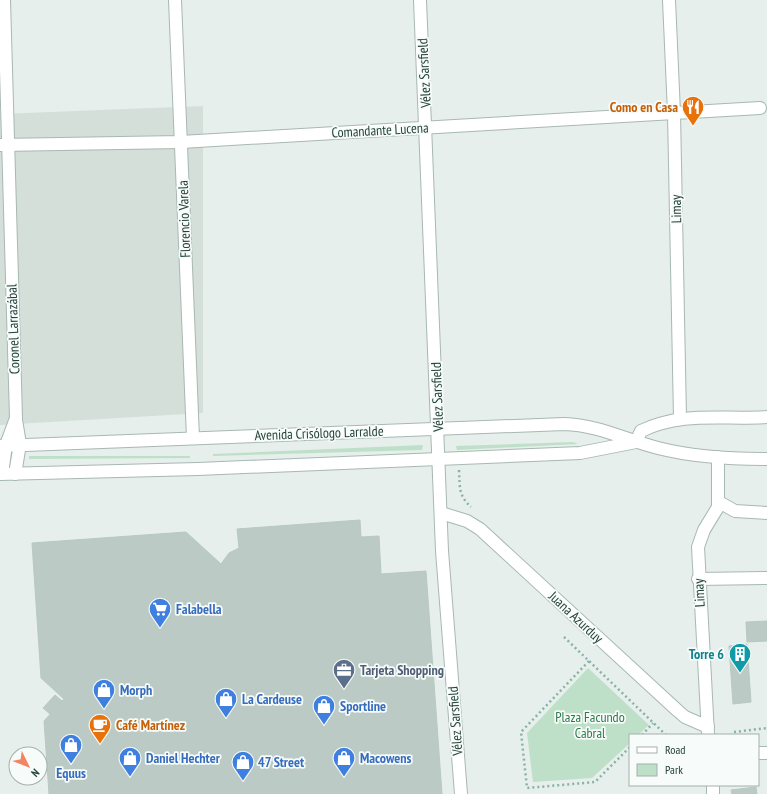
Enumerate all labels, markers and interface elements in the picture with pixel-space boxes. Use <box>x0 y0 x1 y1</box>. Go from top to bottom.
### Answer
street label: Vélez Sarsfield <box>413 38 435 109</box>
restaurant icon: Como en Casa <box>680 94 706 127</box>
place label: Como en Casa <box>610 98 678 116</box>
street label: Comandante Lucena <box>331 118 429 142</box>
street label: Florencio Varela <box>174 180 194 258</box>
street label: Limay <box>667 194 685 224</box>
street label: Coronel Larrazábal <box>2 283 24 374</box>
street label: Vélez Sarsfield <box>427 362 447 433</box>
street label: Avenida Crisólogo Larralde <box>254 422 384 444</box>
street label: Limay <box>689 577 709 608</box>
street label: Juana Azurduy <box>544 586 608 647</box>
supermarket icon: Falabella <box>147 596 173 629</box>
place label: Falabella <box>176 600 222 618</box>
building icon: Torre 6 <box>727 641 753 674</box>
place label: Torre 6 <box>689 645 724 663</box>
office icon: Tarjeta Shopping <box>331 657 357 690</box>
place label: Tarjeta Shopping <box>360 661 444 679</box>
shop icon: Morph <box>91 677 117 710</box>
place label: Morph <box>120 681 152 699</box>
shop icon: La Cardeuse <box>213 686 239 719</box>
street label: Vélez Sarsfield <box>444 686 466 757</box>
place label: La Cardeuse <box>242 690 302 708</box>
shop icon: Sportline <box>311 693 337 726</box>
place label: Sportline <box>340 697 386 715</box>
park label: Plaza Facundo Cabral <box>555 708 625 742</box>
cafe icon: Café Martínez <box>87 712 113 745</box>
place label: Café Martínez <box>116 716 185 734</box>
shop icon: Equus <box>58 732 84 765</box>
legend <box>629 734 759 786</box>
text: Road <box>665 742 685 757</box>
shop icon: Daniel Hechter <box>117 745 143 778</box>
shop icon: Macowens <box>331 745 357 778</box>
north arrow <box>8 746 48 786</box>
place label: Daniel Hechter <box>146 749 221 767</box>
shop icon: 47 Street <box>230 749 256 782</box>
place label: Macowens <box>360 749 411 767</box>
place label: 47 Street <box>258 753 304 771</box>
text: Park <box>665 762 683 777</box>
place label: Equus <box>56 764 86 782</box>
text: N <box>28 766 42 780</box>

